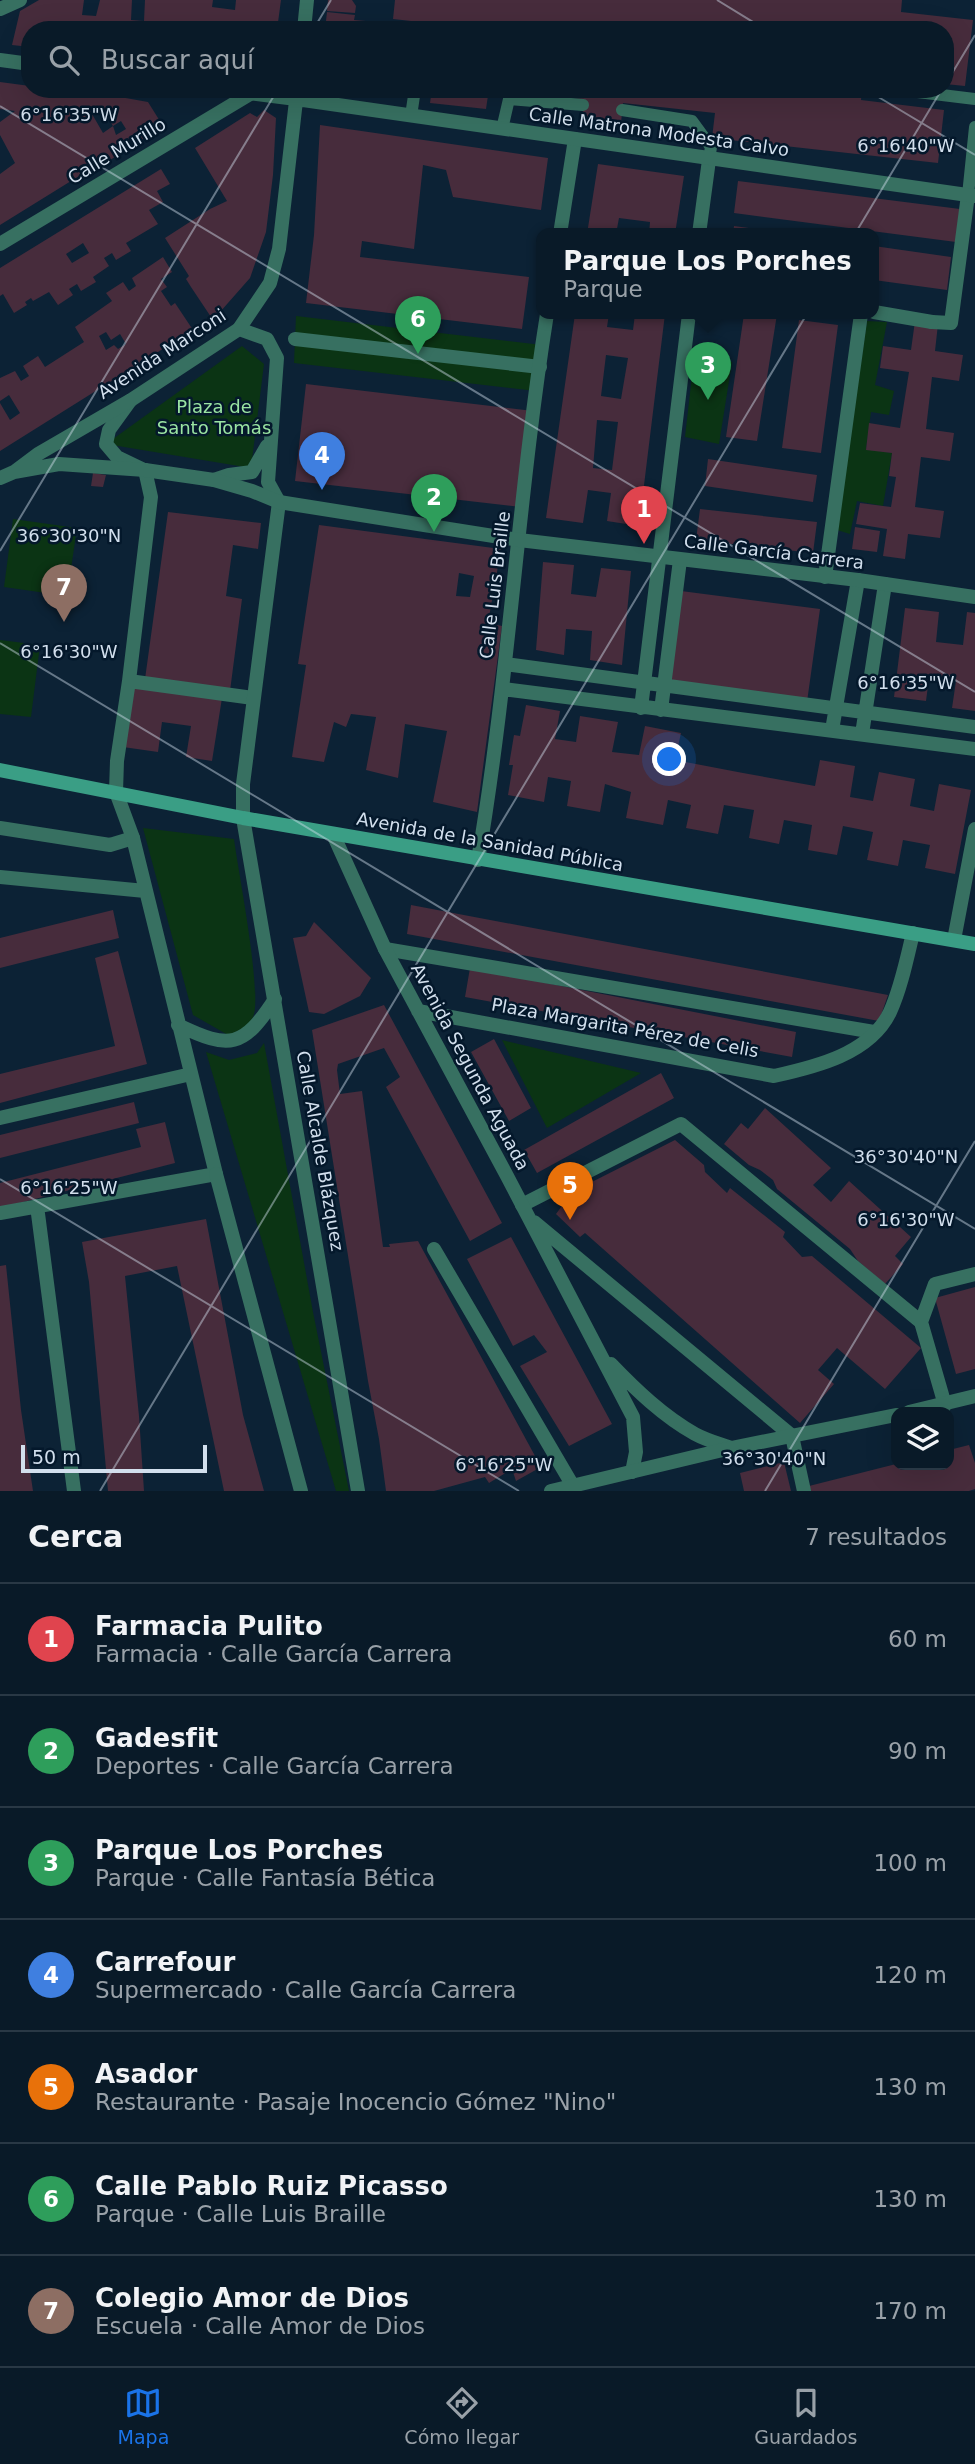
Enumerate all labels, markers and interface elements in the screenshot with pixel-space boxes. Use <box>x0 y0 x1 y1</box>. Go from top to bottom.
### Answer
search box <box>21 21 954 98</box>
icon: search <box>45 41 83 79</box>
text: Buscar aquí <box>101 45 254 75</box>
street label: Calle Matrona Modesta Calvo <box>528 103 791 160</box>
text: 6°16'35"W <box>20 104 118 125</box>
street label: Calle Murillo <box>64 113 170 188</box>
text: 6°16'40"W <box>857 135 955 156</box>
popup <box>536 228 879 319</box>
text: Parque Los Porches <box>563 246 852 276</box>
text: Parque <box>563 276 643 302</box>
pin: 6 <box>395 296 441 354</box>
street label: Avenida Marconi <box>94 304 230 403</box>
pin: 3 <box>685 342 731 400</box>
park label: Plaza de Santo Tomás <box>157 396 271 438</box>
pin: 4 <box>299 432 345 490</box>
pin: 2 <box>411 474 457 532</box>
pin: 1 <box>621 486 667 544</box>
street label: Calle Luis Braille <box>475 510 514 660</box>
text: 36°30'30"N <box>17 525 121 546</box>
street label: Calle García Carrera <box>683 530 865 573</box>
pin: 7 <box>41 564 87 622</box>
text: 6°16'30"W <box>20 641 118 662</box>
text: 6°16'35"W <box>857 672 955 693</box>
your location <box>652 742 686 776</box>
street label: Avenida de la Sanidad Pública <box>355 808 625 875</box>
street label: Avenida Segunda Aguada <box>407 960 534 1174</box>
street label: Plaza Margarita Pérez de Celis <box>490 994 760 1061</box>
street label: Calle Alcalde Blázquez <box>293 1049 348 1253</box>
text: 36°30'40"N <box>854 1146 958 1167</box>
pin: 5 <box>547 1162 593 1220</box>
text: 6°16'25"W <box>20 1177 118 1198</box>
text: 6°16'30"W <box>857 1209 955 1230</box>
map controls <box>891 1407 954 1470</box>
button: layers <box>891 1407 954 1470</box>
scale bar <box>21 1442 206 1474</box>
text: 50 m <box>32 1446 81 1468</box>
text: 36°30'40"N <box>722 1448 826 1469</box>
text: 6°16'25"W <box>455 1454 553 1475</box>
text: Cerca <box>28 1519 123 1554</box>
text: 7 resultados <box>805 1524 947 1550</box>
text: Farmacia Pulito <box>95 1611 323 1641</box>
text: 1 <box>43 1626 59 1652</box>
text: 60 m <box>888 1626 947 1652</box>
text: Farmacia · Calle García Carrera <box>95 1641 452 1667</box>
text: Gadesfit <box>95 1723 218 1753</box>
text: 2 <box>43 1738 59 1764</box>
text: 90 m <box>888 1738 947 1764</box>
text: Deportes · Calle García Carrera <box>95 1753 454 1779</box>
text: Parque Los Porches <box>95 1835 383 1865</box>
text: 3 <box>43 1850 59 1876</box>
text: 100 m <box>873 1850 947 1876</box>
text: Parque · Calle Fantasía Bética <box>95 1865 435 1891</box>
text: Carrefour <box>95 1947 235 1977</box>
text: 4 <box>43 1962 59 1988</box>
text: 120 m <box>873 1962 947 1988</box>
text: Supermercado · Calle García Carrera <box>95 1977 516 2003</box>
text: Asador <box>95 2059 197 2089</box>
text: 5 <box>43 2074 59 2100</box>
text: 130 m <box>873 2074 947 2100</box>
text: Restaurante · Pasaje Inocencio Gómez "Nino" <box>95 2089 616 2115</box>
text: Calle Pablo Ruiz Picasso <box>95 2171 448 2201</box>
text: 6 <box>43 2186 59 2212</box>
text: 130 m <box>873 2186 947 2212</box>
text: Parque · Calle Luis Braille <box>95 2201 386 2227</box>
text: Colegio Amor de Dios <box>95 2283 409 2313</box>
text: 7 <box>43 2298 59 2324</box>
text: 170 m <box>873 2298 947 2324</box>
text: Escuela · Calle Amor de Dios <box>95 2313 425 2339</box>
tab: Mapa <box>118 2384 169 2448</box>
tab: Cómo llegar <box>404 2384 519 2448</box>
tab: Guardados <box>754 2384 857 2448</box>

